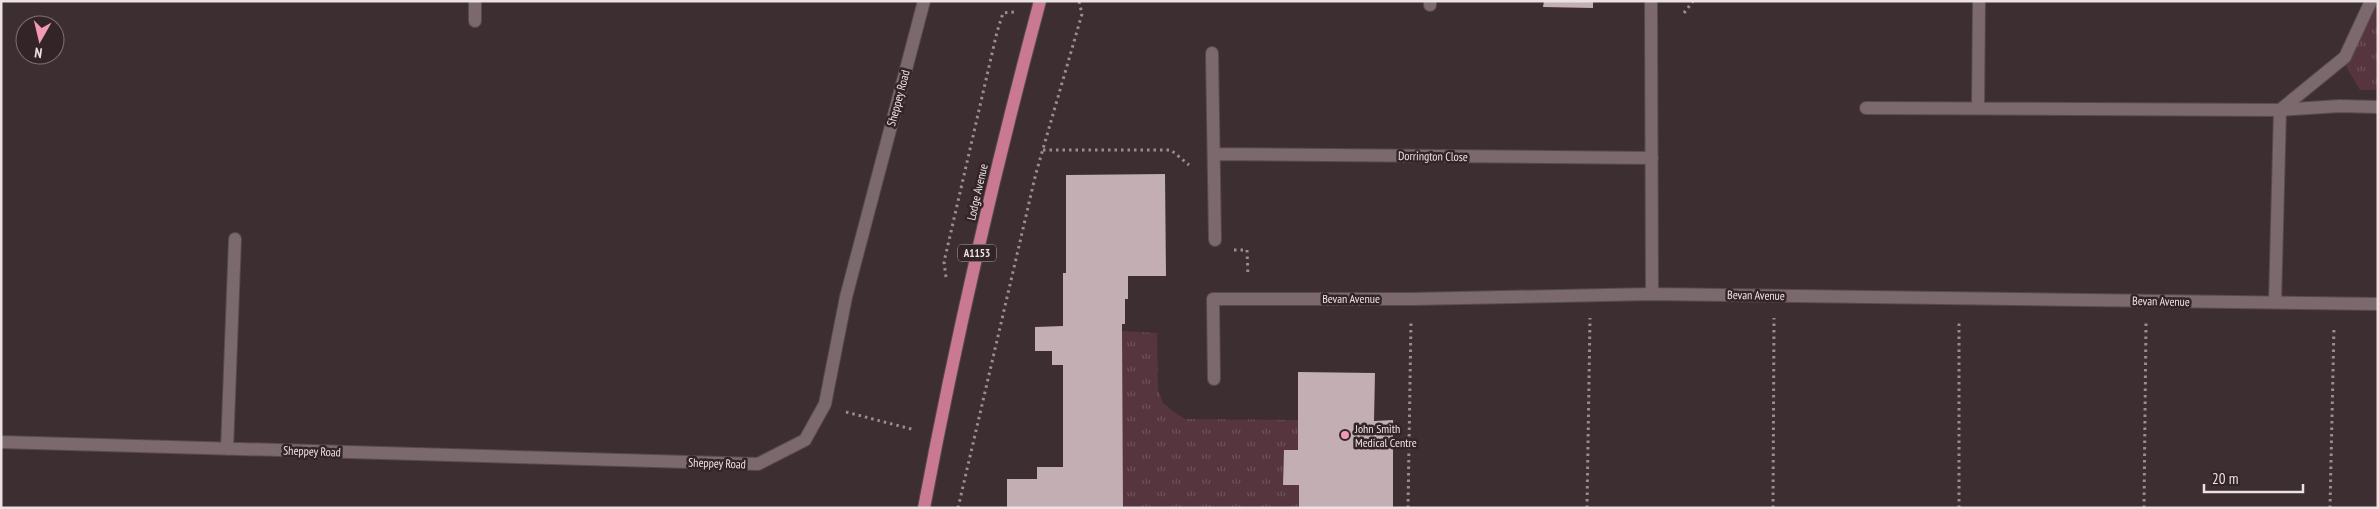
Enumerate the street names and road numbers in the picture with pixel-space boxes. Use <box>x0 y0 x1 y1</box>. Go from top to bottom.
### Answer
street label: Sheppey Road <box>883 68 913 128</box>
street label: Dorrington Close <box>1398 148 1468 164</box>
street label: Lodge Avenue <box>963 162 991 222</box>
road number: A1153 <box>958 244 996 262</box>
street label: Bevan Avenue <box>1727 287 1785 303</box>
street label: Bevan Avenue <box>1322 291 1380 306</box>
street label: Bevan Avenue <box>2132 293 2190 309</box>
street label: Sheppey Road <box>283 442 341 460</box>
street label: Sheppey Road <box>688 454 746 472</box>

